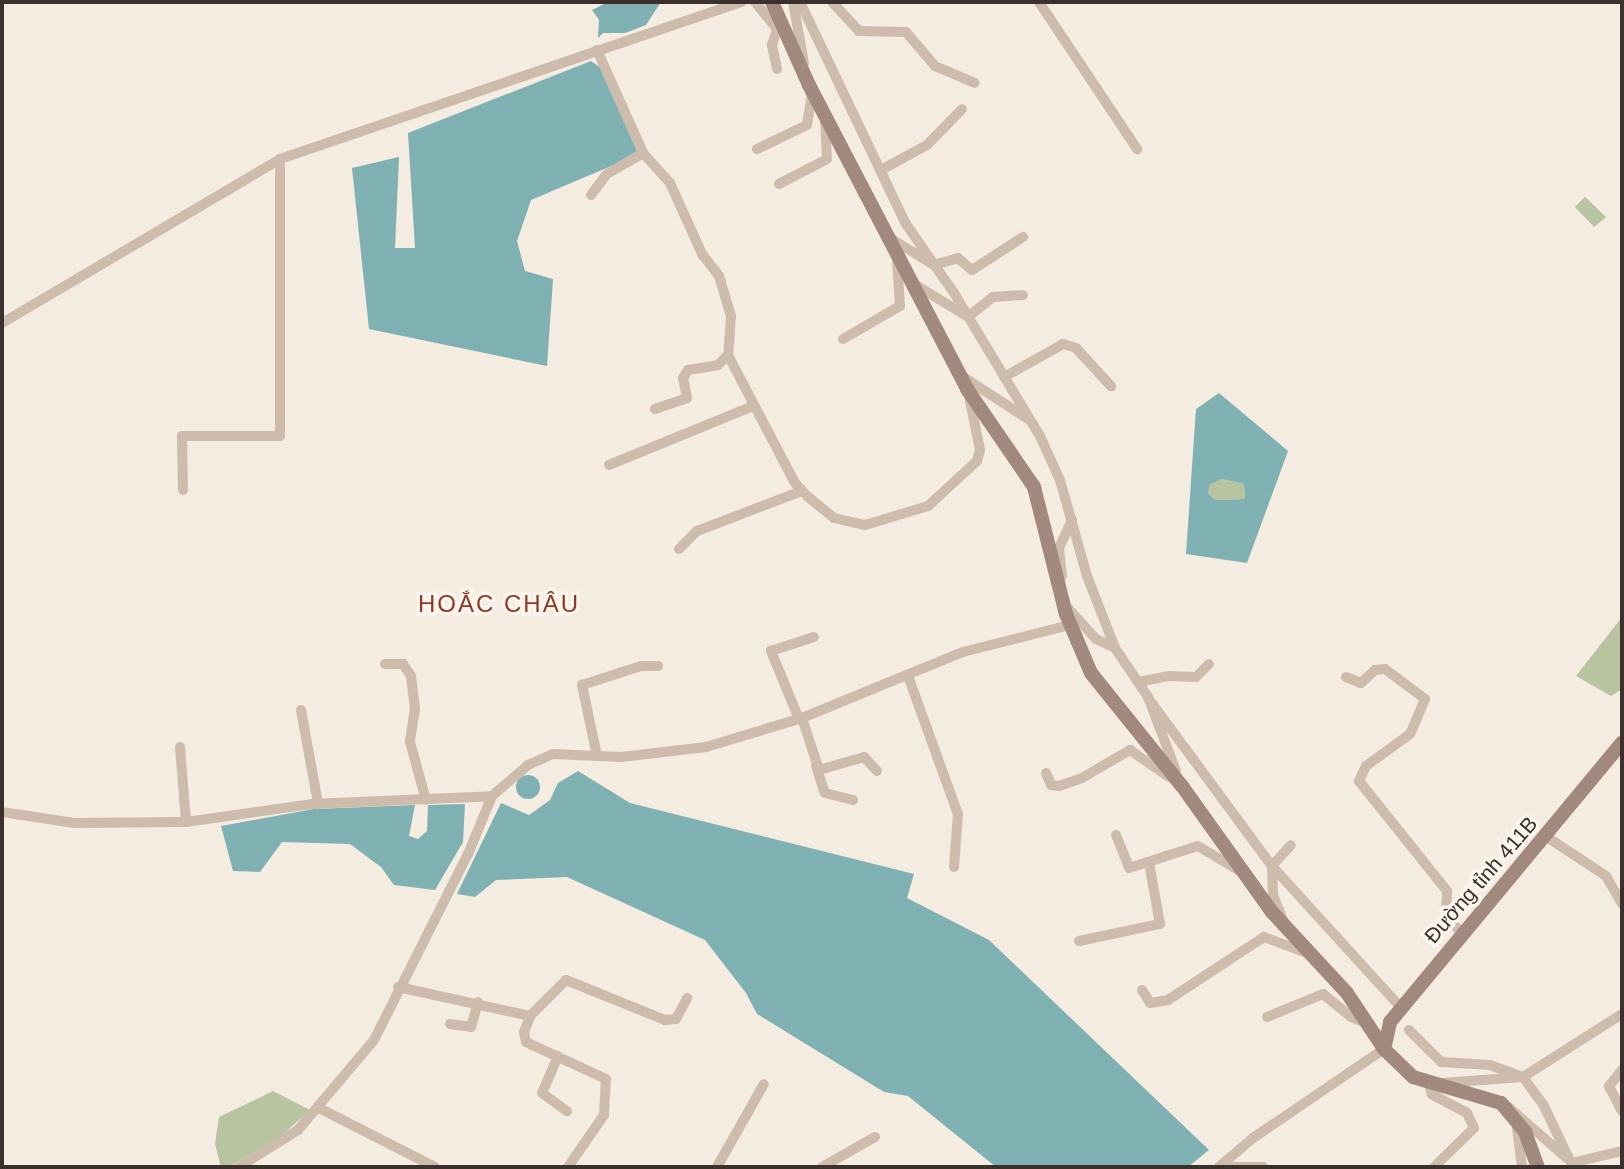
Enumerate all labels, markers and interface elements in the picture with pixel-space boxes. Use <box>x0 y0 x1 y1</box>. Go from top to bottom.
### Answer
district label: HOẮC CHÂU <box>419 590 579 618</box>
street label: Đường tỉnh 411B <box>1419 812 1543 948</box>

